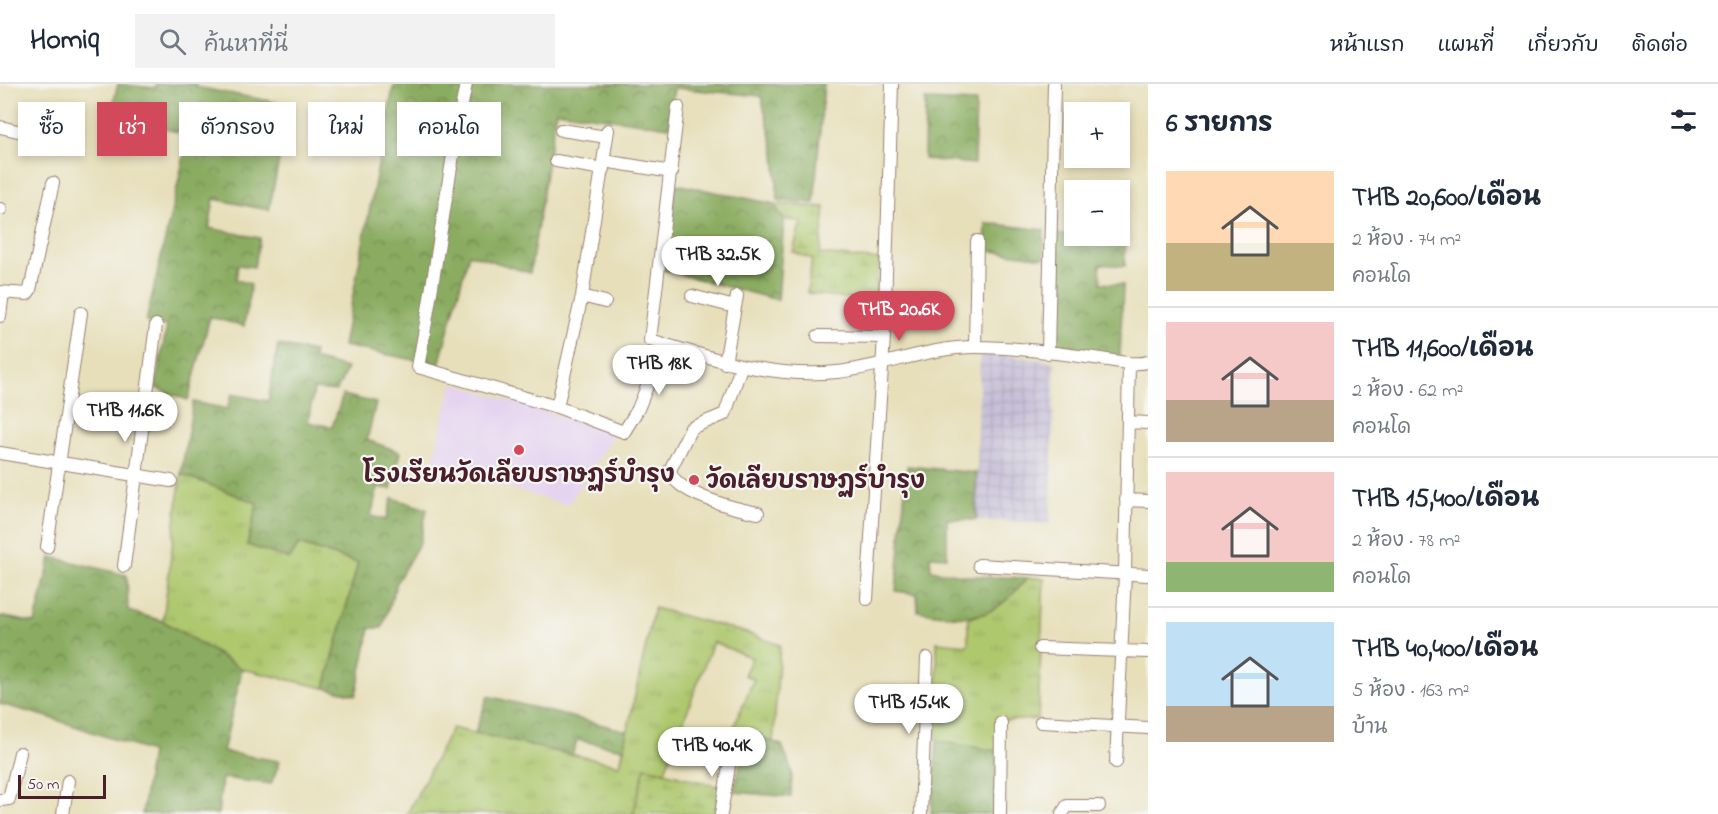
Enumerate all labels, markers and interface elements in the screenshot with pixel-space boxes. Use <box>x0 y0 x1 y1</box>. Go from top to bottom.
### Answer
search box <box>135 14 555 68</box>
text: Homiq <box>30 21 99 62</box>
icon: search <box>156 25 189 58</box>
text: ค้นหาที่นี่ <box>204 30 288 62</box>
text: หน้าแรก <box>1330 31 1405 61</box>
text: แผนที่ <box>1438 31 1494 61</box>
text: เกี่ยวกับ <box>1527 31 1599 61</box>
text: ติดต่อ <box>1632 31 1688 61</box>
chip: ซื้อ <box>18 102 85 156</box>
chip: เช่า <box>97 102 167 156</box>
chip: ตัวกรอง <box>179 102 296 156</box>
chip: ใหม่ <box>308 102 385 156</box>
chip: คอนโด <box>397 102 501 156</box>
map controls <box>1064 102 1130 246</box>
button: + <box>1064 102 1130 168</box>
icon: filters <box>1667 104 1700 137</box>
text: 6 รายการ <box>1166 106 1273 144</box>
button: − <box>1064 180 1130 246</box>
text: THB 20,600/เดือน <box>1352 180 1541 218</box>
icon: home <box>1214 195 1286 267</box>
text: 2 ห้อง · 74 m² <box>1352 226 1461 255</box>
pin: THB 32.5K <box>649 236 787 287</box>
text: THB 32.5K <box>676 241 760 270</box>
text: คอนโด <box>1352 263 1411 292</box>
pin: THB 20.6K <box>830 291 968 342</box>
text: THB 20.6K <box>858 296 940 325</box>
text: THB 11,600/เดือน <box>1352 331 1534 369</box>
pin: THB 18K <box>604 345 714 396</box>
icon: home <box>1214 346 1286 418</box>
text: THB 18K <box>626 350 692 379</box>
text: 2 ห้อง · 62 m² <box>1352 377 1463 406</box>
pin: THB 11.6K <box>56 392 194 443</box>
text: THB 11.6K <box>87 397 163 426</box>
text: คอนโด <box>1352 414 1411 443</box>
marker: โรงเรียนวัดเลียบราษฏร์บำรุง <box>512 443 526 457</box>
place label: โรงเรียนวัดเลียบราษฏร์บำรุง <box>362 457 675 494</box>
place label: วัดเลียบราษฏร์บำรุง <box>706 463 925 500</box>
marker: วัดเลียบราษฏร์บำรุง <box>687 473 701 487</box>
text: THB 15,400/เดือน <box>1352 481 1539 519</box>
icon: home <box>1214 496 1286 568</box>
text: 2 ห้อง · 78 m² <box>1352 527 1460 556</box>
text: คอนโด <box>1352 564 1411 593</box>
text: THB 40,400/เดือน <box>1352 631 1538 669</box>
icon: home <box>1214 646 1286 718</box>
text: 5 ห้อง · 163 m² <box>1352 677 1470 706</box>
pin: THB 15.4K <box>840 684 978 735</box>
text: THB 15.4K <box>868 689 950 718</box>
text: บ้าน <box>1352 714 1387 743</box>
pin: THB 40.4K <box>643 727 781 778</box>
text: THB 40.4K <box>672 732 752 761</box>
scale bar <box>18 772 106 800</box>
text: 50 m <box>27 773 59 797</box>

